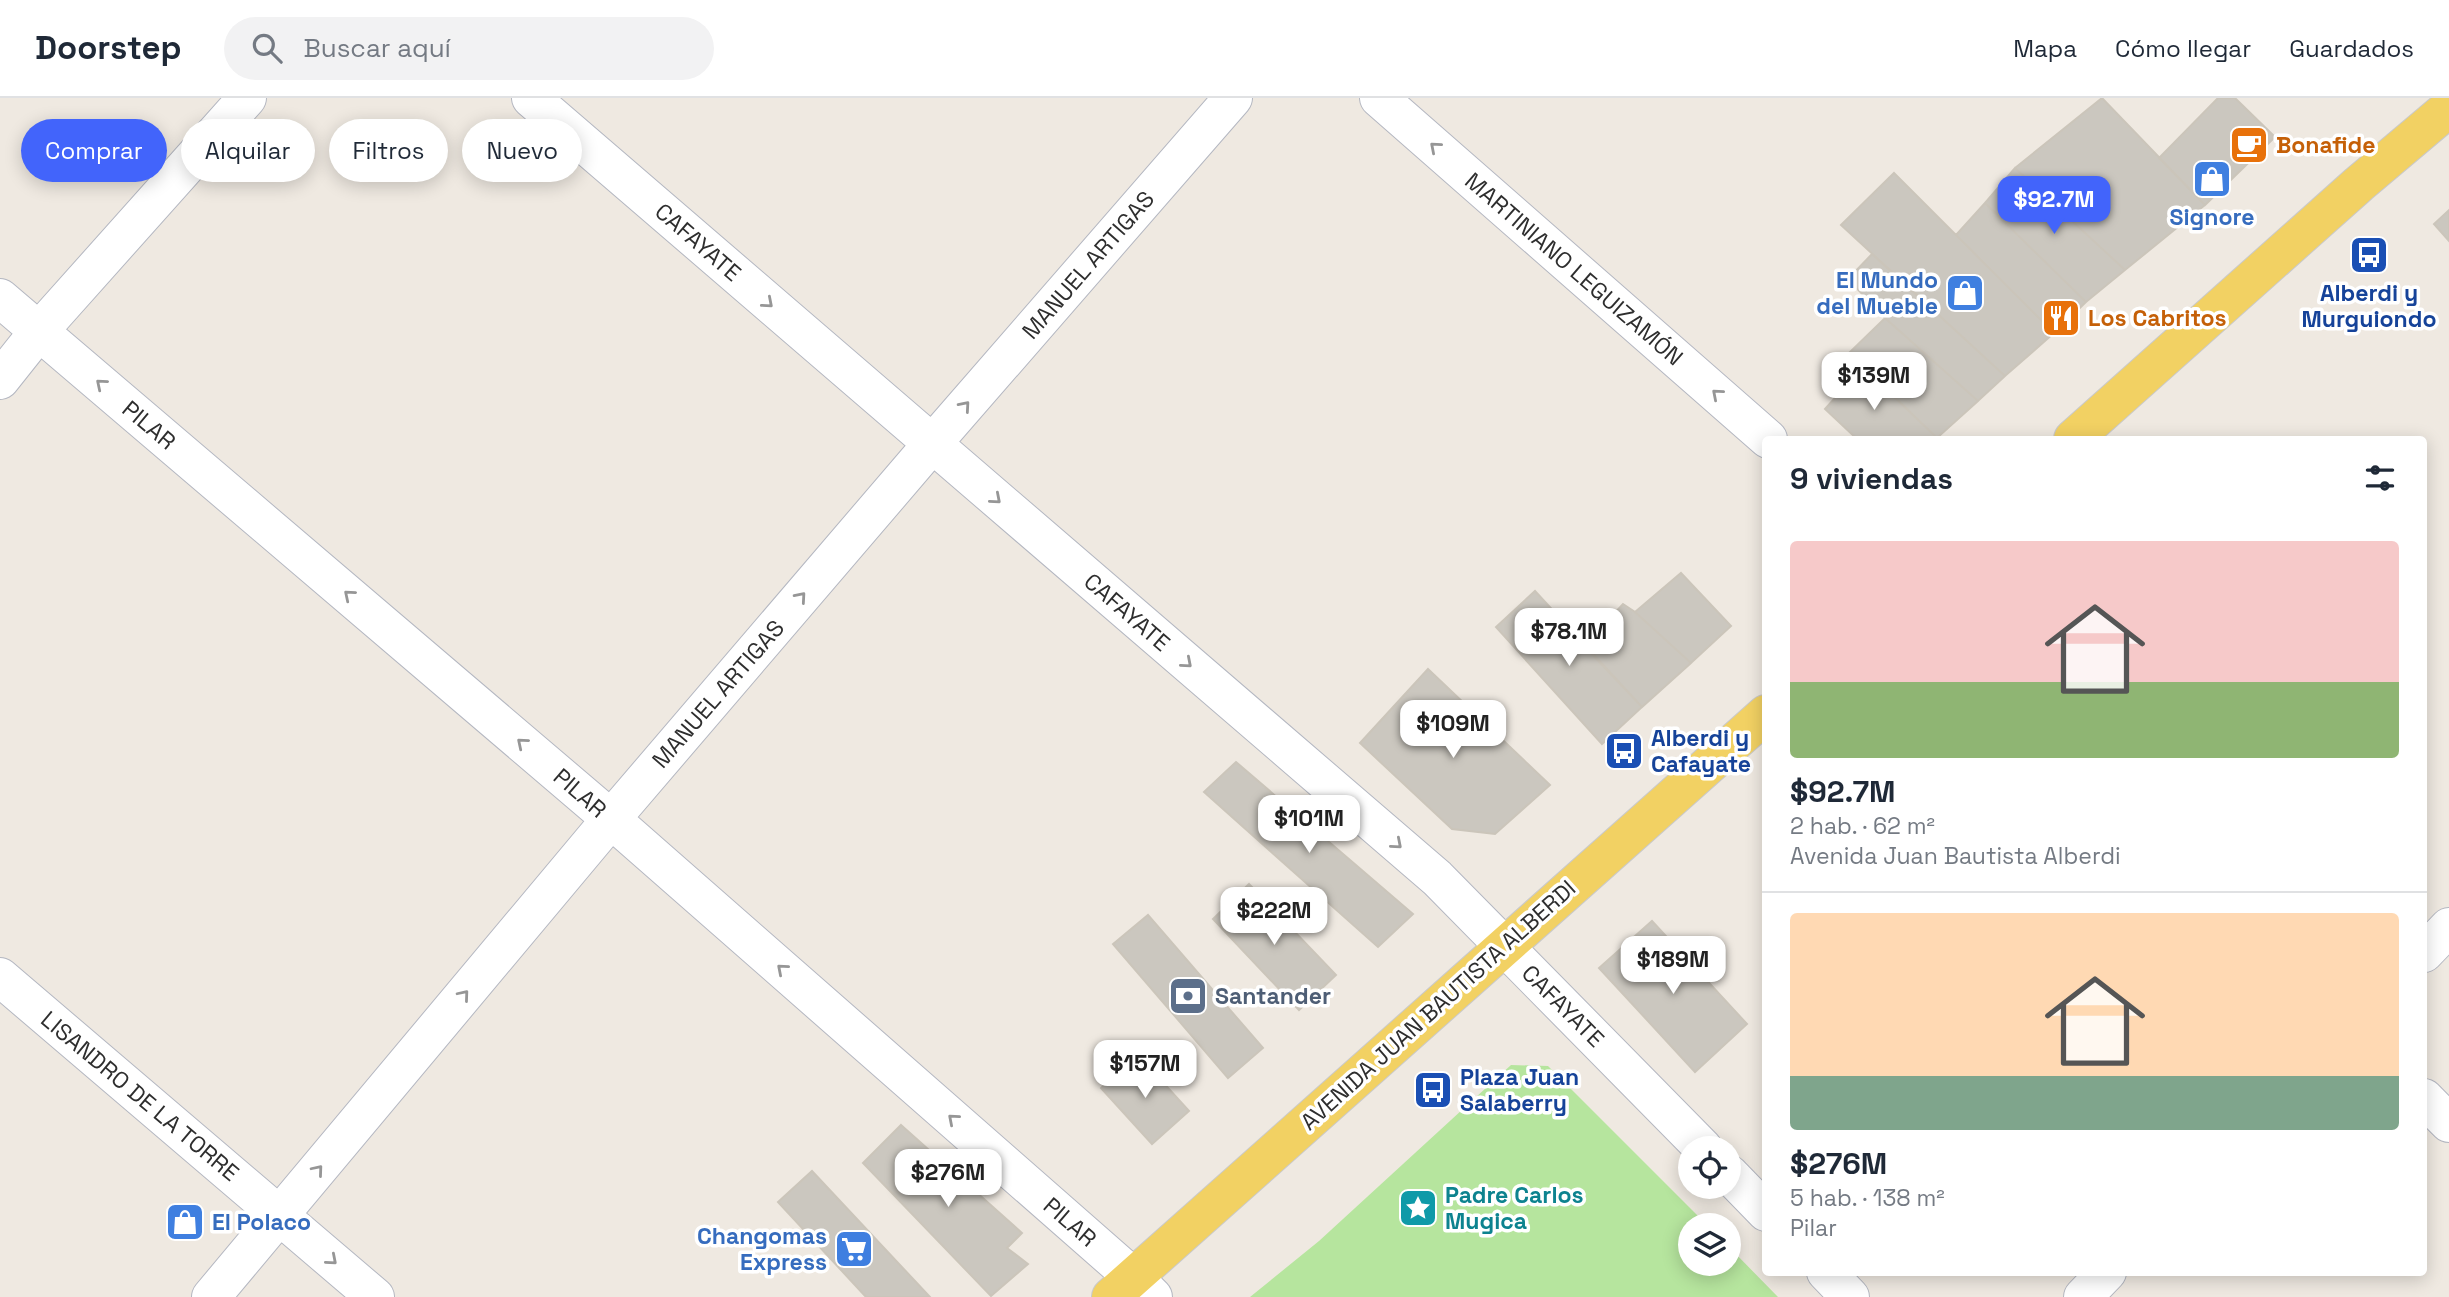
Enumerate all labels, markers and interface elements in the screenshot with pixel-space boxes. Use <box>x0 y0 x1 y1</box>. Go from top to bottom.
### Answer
search box <box>224 17 714 80</box>
text: Doorstep <box>35 27 182 69</box>
icon: search <box>248 29 286 67</box>
text: Buscar aquí <box>304 31 451 65</box>
text: Mapa <box>2013 33 2077 64</box>
text: Cómo llegar <box>2115 33 2251 64</box>
text: Guardados <box>2289 33 2414 64</box>
chip: Comprar <box>21 119 167 182</box>
chip: Alquilar <box>181 119 315 182</box>
chip: Filtros <box>329 119 448 182</box>
chip: Nuevo <box>462 119 582 182</box>
cafe icon: Bonafide <box>2228 124 2270 166</box>
place label: Bonafide <box>2276 130 2375 160</box>
one-way arrow <box>1431 143 1444 155</box>
shop icon: Signore <box>2191 158 2233 200</box>
street label: MARTINIANO LEGUIZAMÓN <box>1459 166 1689 372</box>
pin: $92.7M <box>1997 176 2111 236</box>
text: $92.7M <box>2014 184 2094 214</box>
street label: MANUEL ARTIGAS <box>1015 185 1161 345</box>
street label: CAFAYATE <box>649 196 747 288</box>
place label: Signore <box>2170 202 2254 232</box>
bus stop icon: Alberdi y Murguiondo <box>2348 234 2390 276</box>
place label: El Mundo del Mueble <box>1816 265 1938 321</box>
shop icon: El Mundo del Mueble <box>1944 272 1986 314</box>
place label: Alberdi y Murguiondo <box>2301 278 2437 334</box>
one-way arrow <box>760 295 773 307</box>
restaurant icon: Los Cabritos <box>2040 297 2082 339</box>
place label: Los Cabritos <box>2088 303 2227 333</box>
pin: $139M <box>1825 352 1923 412</box>
text: $139M <box>1838 360 1910 390</box>
one-way arrow <box>97 380 110 392</box>
one-way arrow <box>1712 390 1725 402</box>
street label: PILAR <box>116 394 182 456</box>
one-way arrow <box>957 401 969 414</box>
text: 9 viviendas <box>1790 459 1953 498</box>
icon: filters <box>2361 459 2399 497</box>
one-way arrow <box>988 491 1001 503</box>
street label: CAFAYATE <box>1078 566 1176 658</box>
icon: home <box>2032 586 2158 712</box>
one-way arrow <box>344 591 357 603</box>
one-way arrow <box>793 593 805 606</box>
pin: $78.1M <box>1512 608 1626 668</box>
street label: MANUEL ARTIGAS <box>645 614 791 774</box>
text: $78.1M <box>1531 616 1607 646</box>
one-way arrow <box>1179 655 1192 667</box>
pin: $109M <box>1404 700 1502 760</box>
text: $109M <box>1416 708 1490 738</box>
place label: Alberdi y Cafayate <box>1651 723 1751 779</box>
bus stop icon: Alberdi y Cafayate <box>1603 730 1645 772</box>
one-way arrow <box>517 739 530 751</box>
street label: PILAR <box>547 762 613 824</box>
text: $92.7M <box>1790 772 1896 811</box>
pin: $101M <box>1260 796 1358 855</box>
text: $101M <box>1274 803 1344 833</box>
text: 2 hab. · 62 m² <box>1790 811 1935 841</box>
one-way arrow <box>1388 836 1401 848</box>
text: Avenida Juan Bautista Alberdi <box>1790 841 2121 871</box>
street label: AVENIDA JUAN BAUTISTA ALBERDI <box>1294 873 1582 1137</box>
pin: $222M <box>1225 888 1323 947</box>
text: $222M <box>1236 895 1312 925</box>
pin: $189M <box>1624 936 1722 996</box>
text: $189M <box>1637 944 1709 974</box>
street label: CAFAYATE <box>1515 958 1611 1054</box>
icon: home <box>2032 958 2158 1084</box>
one-way arrow <box>777 965 790 977</box>
bank icon: Santander <box>1167 975 1209 1017</box>
place label: Santander <box>1215 981 1331 1011</box>
one-way arrow <box>456 991 468 1004</box>
street label: LISANDRO DE LA TORRE <box>35 1004 245 1188</box>
pin: $157M <box>1096 1040 1194 1100</box>
text: $157M <box>1110 1048 1180 1078</box>
place label: Plaza Juan Salaberry <box>1460 1062 1579 1118</box>
bus stop icon: Plaza Juan Salaberry <box>1412 1069 1454 1111</box>
one-way arrow <box>948 1115 961 1127</box>
map controls <box>1678 1136 1741 1276</box>
button: locate <box>1678 1136 1741 1199</box>
text: $276M <box>1790 1144 1887 1183</box>
pin: $276M <box>899 1150 997 1209</box>
text: $276M <box>911 1157 985 1187</box>
one-way arrow <box>310 1166 323 1178</box>
place label: Padre Carlos Mugica <box>1445 1180 1584 1236</box>
text: 5 hab. · 138 m² <box>1790 1183 1945 1213</box>
place icon: Padre Carlos Mugica <box>1397 1187 1439 1229</box>
street label: PILAR <box>1037 1191 1103 1253</box>
shop icon: El Polaco <box>164 1201 206 1243</box>
place label: El Polaco <box>212 1207 311 1237</box>
button: layers <box>1678 1213 1741 1276</box>
text: Pilar <box>1790 1213 1837 1243</box>
place label: Changomas Express <box>697 1221 827 1277</box>
supermarket icon: Changomas Express <box>833 1228 875 1270</box>
one-way arrow <box>324 1252 337 1264</box>

